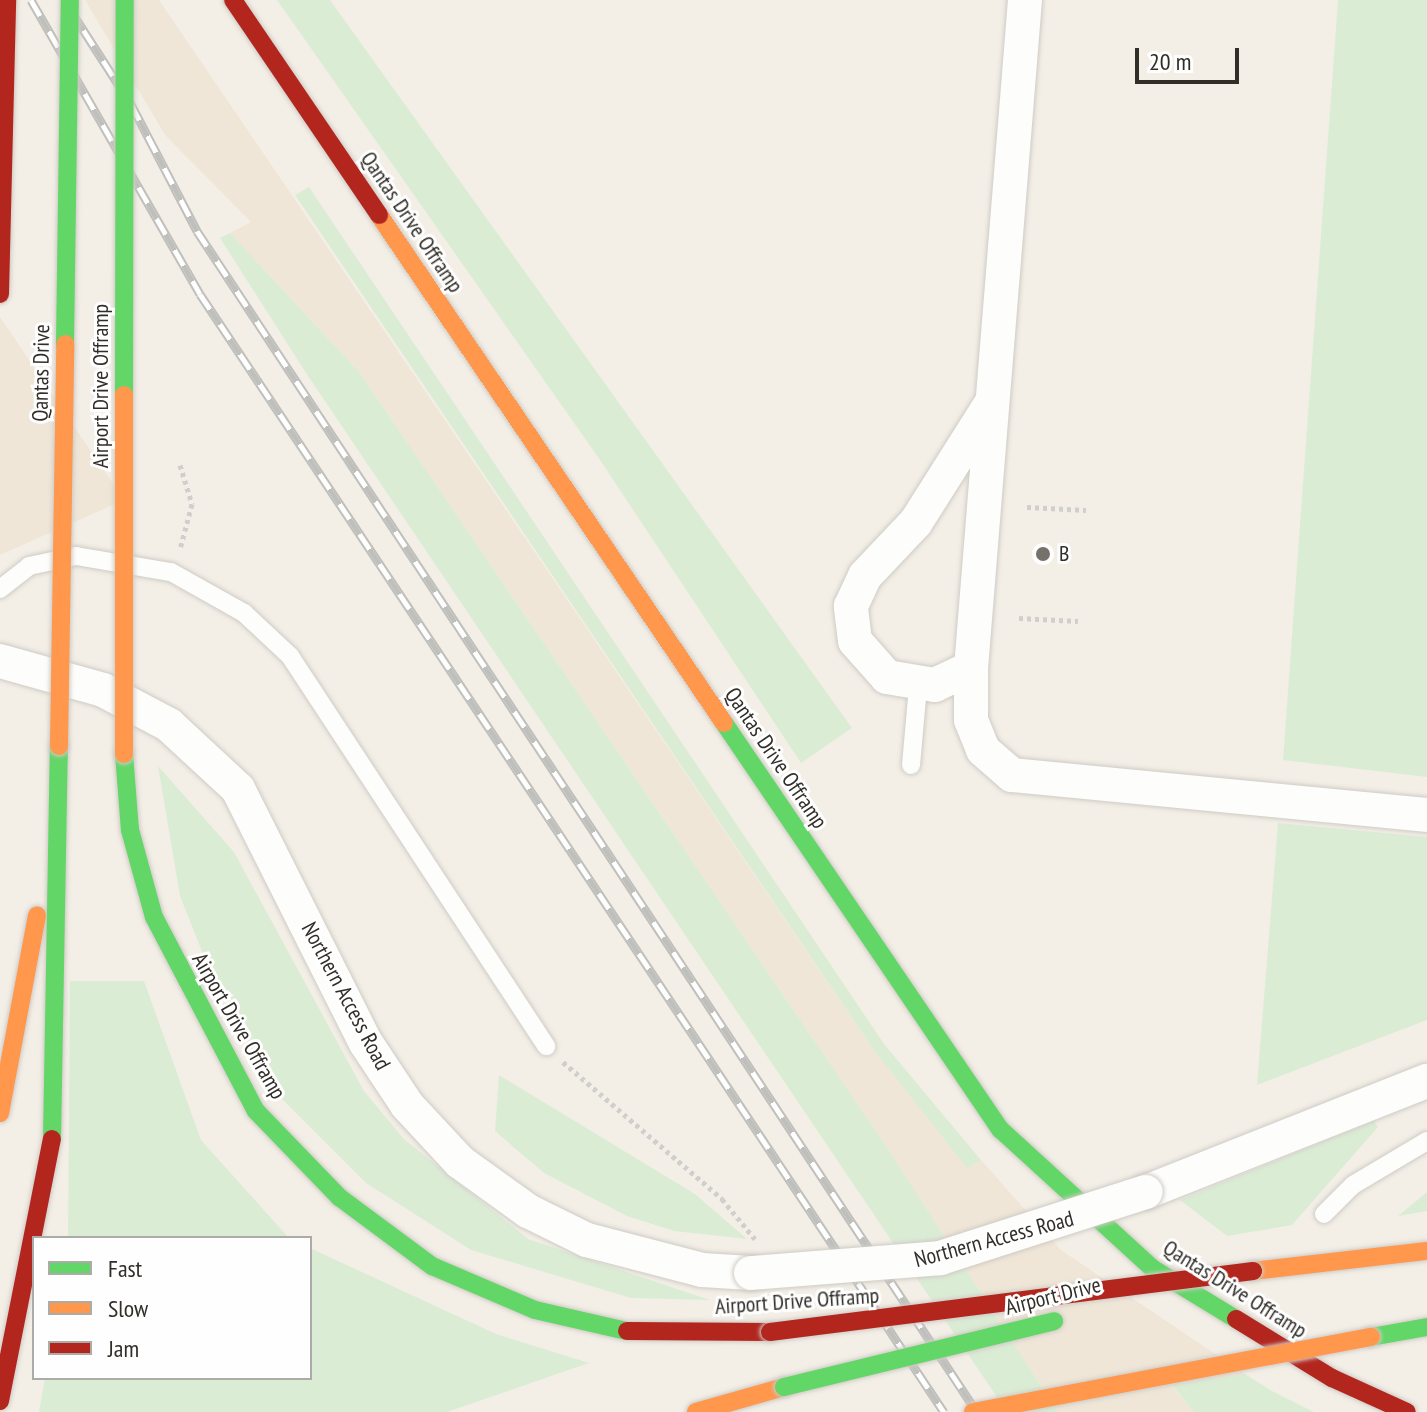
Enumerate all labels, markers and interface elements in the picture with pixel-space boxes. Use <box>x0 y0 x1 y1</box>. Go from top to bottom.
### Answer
scale bar <box>1139 32 1243 82</box>
text: 20 m <box>1149 46 1191 77</box>
street label: Qantas Drive Offramp <box>355 147 469 297</box>
street label: Airport Drive Offramp <box>88 304 114 468</box>
street label: Qantas Drive <box>27 324 55 422</box>
place label: B <box>1059 541 1069 567</box>
marker: B <box>1034 545 1052 563</box>
street label: Qantas Drive Offramp <box>719 683 833 833</box>
street label: Northern Access Road <box>296 917 396 1075</box>
street label: Airport Drive Offramp <box>186 948 292 1104</box>
street label: Northern Access Road <box>911 1205 1077 1273</box>
street label: Qantas Drive Offramp <box>1158 1234 1312 1344</box>
legend <box>32 1236 312 1380</box>
text: Fast <box>108 1253 142 1284</box>
street label: Airport Drive <box>1002 1271 1104 1321</box>
street label: Airport Drive Offramp <box>714 1282 880 1320</box>
text: Slow <box>108 1293 148 1324</box>
text: Jam <box>108 1333 139 1364</box>

